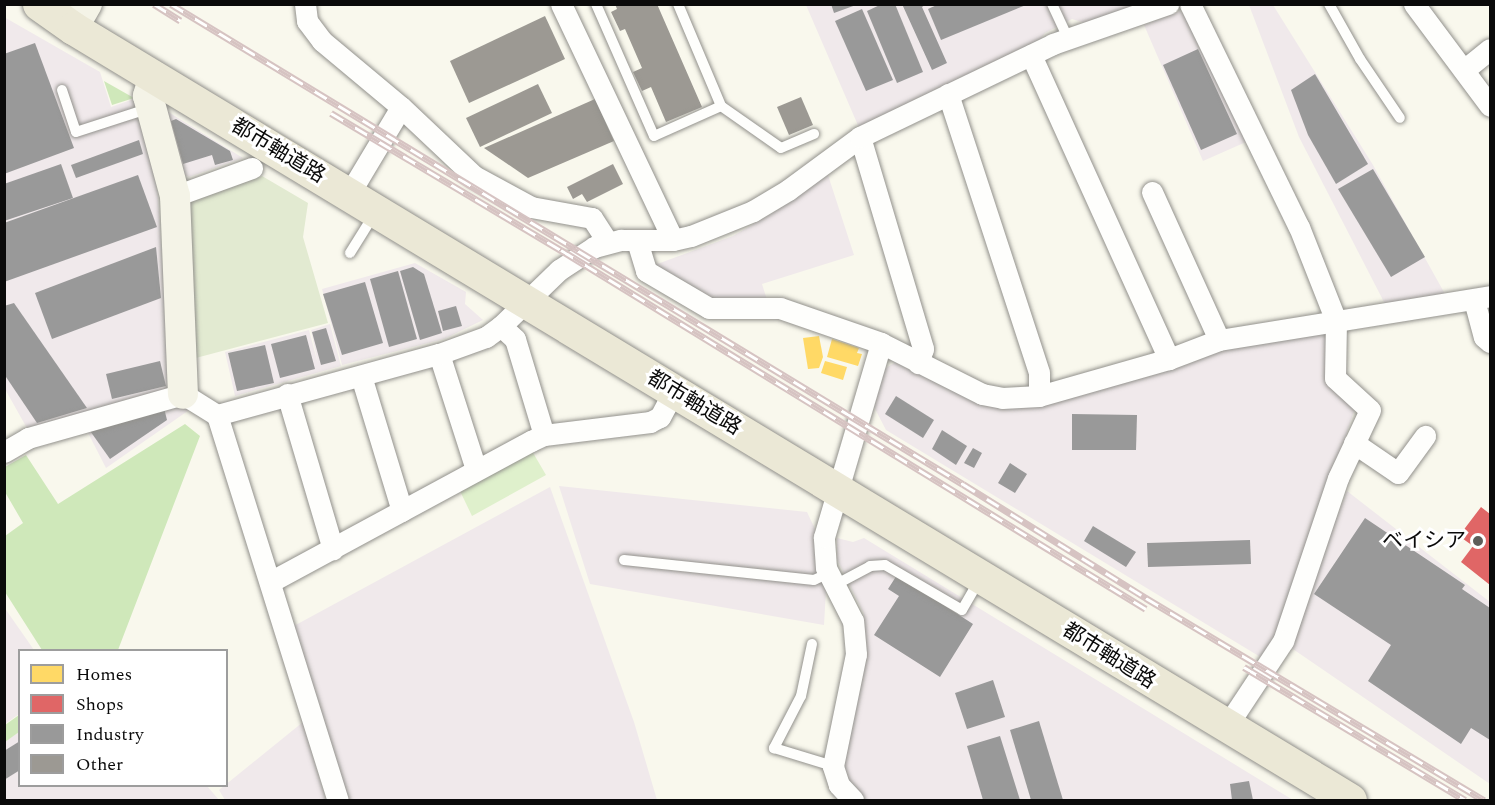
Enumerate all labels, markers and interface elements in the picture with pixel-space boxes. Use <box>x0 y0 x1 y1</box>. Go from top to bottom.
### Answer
street label: 都市軸道路 <box>227 113 329 189</box>
street label: 都市軸道路 <box>643 365 745 441</box>
place label: ベイシア <box>1382 528 1466 554</box>
marker: ベイシア <box>1471 534 1485 548</box>
street label: 都市軸道路 <box>1058 617 1160 695</box>
legend <box>18 649 228 787</box>
text: Homes <box>76 661 132 688</box>
text: Shops <box>76 691 124 718</box>
text: Industry <box>76 721 144 748</box>
text: Other <box>76 751 123 778</box>

